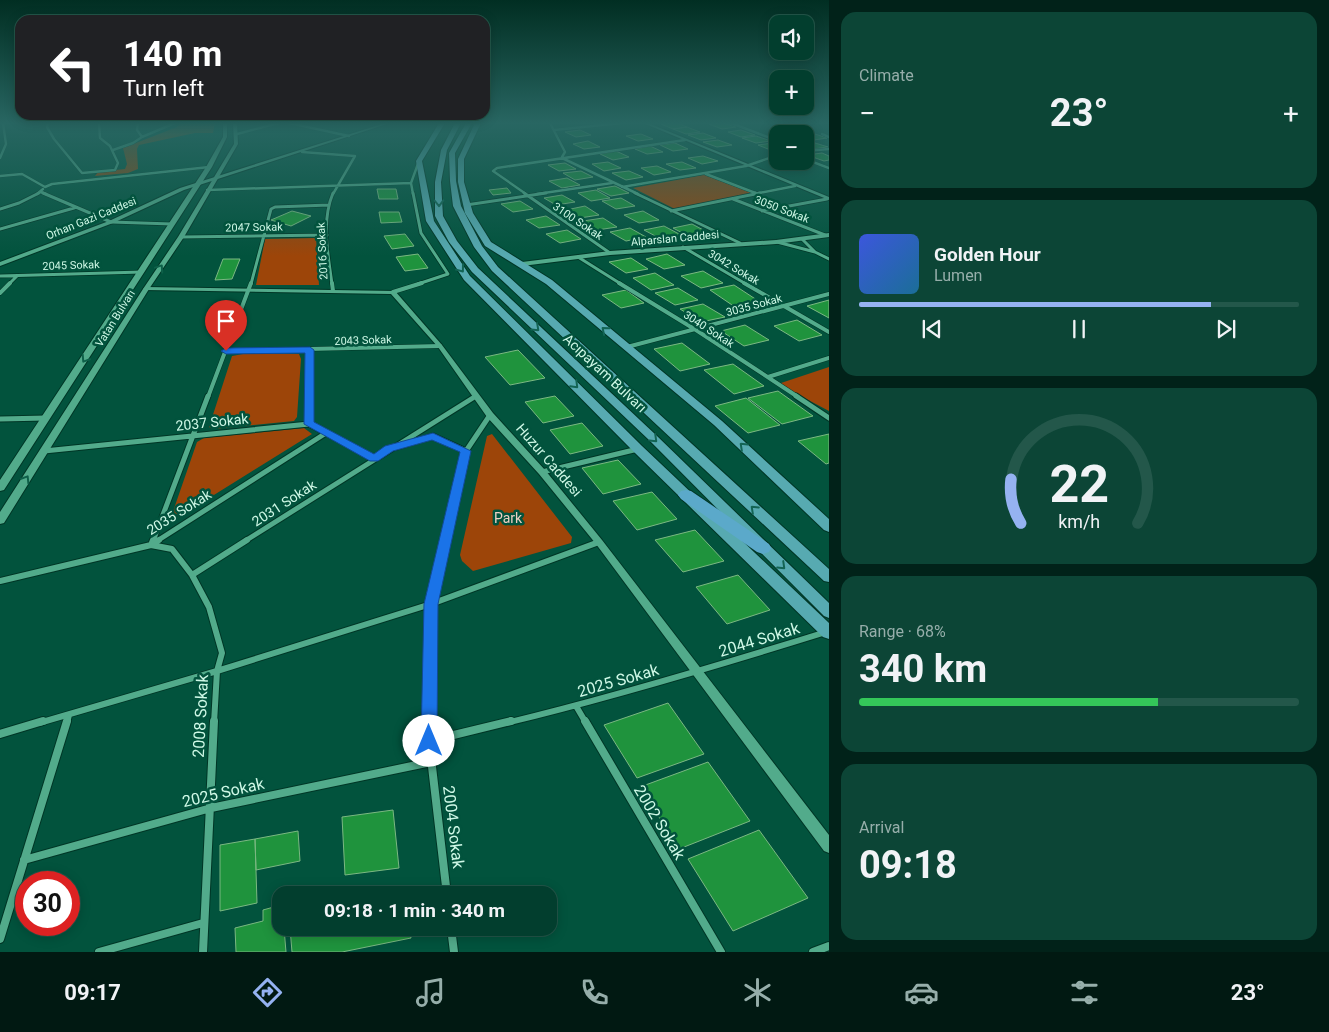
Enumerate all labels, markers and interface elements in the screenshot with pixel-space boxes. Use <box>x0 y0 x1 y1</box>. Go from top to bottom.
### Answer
map controls <box>769 15 814 170</box>
button: sound <box>769 15 814 60</box>
text: 140 m <box>123 34 222 75</box>
icon: left <box>40 35 105 100</box>
text: Climate <box>859 66 914 85</box>
button: + <box>769 70 814 115</box>
text: Turn left <box>123 76 204 101</box>
text: 23° <box>1050 91 1108 135</box>
text: − <box>859 97 875 130</box>
text: + <box>1283 97 1299 130</box>
button: − <box>769 125 814 170</box>
street label: 3050 Sokak <box>753 193 811 226</box>
street label: Orhan Gazi Caddesi <box>44 194 138 243</box>
one-way arrow <box>434 200 444 207</box>
street label: 3100 Sokak <box>550 200 605 243</box>
street label: 2047 Sokak <box>225 220 283 234</box>
street label: 2016 Sokak <box>314 222 330 280</box>
street label: Alparslan Caddesi <box>630 228 720 249</box>
text: Golden Hour <box>934 243 1041 266</box>
street label: 3042 Sokak <box>706 247 762 288</box>
street label: 2045 Sokak <box>42 258 100 273</box>
one-way arrow <box>455 263 464 273</box>
one-way arrow <box>154 264 163 274</box>
text: Lumen <box>934 266 982 285</box>
street label: Vatan Bulvarı <box>93 288 138 349</box>
street label: 3035 Sokak <box>725 292 784 319</box>
pin <box>205 300 247 351</box>
icon: arrive <box>212 307 240 335</box>
street label: 3040 Sokak <box>681 308 737 351</box>
icon: previous <box>918 315 946 343</box>
icon: pause <box>1065 315 1093 343</box>
icon: next <box>1212 315 1240 343</box>
one-way arrow <box>530 322 539 331</box>
one-way arrow <box>602 326 611 335</box>
street label: Acıpayam Bulvarı <box>560 330 650 416</box>
street label: 2043 Sokak <box>334 333 392 348</box>
one-way arrow <box>82 353 92 362</box>
one-way arrow <box>569 379 578 388</box>
street label: 2037 Sokak <box>175 410 250 434</box>
street label: Huzur Caddesi <box>513 420 585 500</box>
one-way arrow <box>648 434 657 443</box>
one-way arrow <box>739 443 748 452</box>
text: 22 <box>1049 454 1109 515</box>
one-way arrow <box>20 476 29 485</box>
street label: 2031 Sokak <box>249 476 320 530</box>
street label: 2035 Sokak <box>144 485 215 538</box>
one-way arrow <box>751 506 760 515</box>
park label: Park <box>494 510 523 526</box>
text: km/h <box>1058 511 1100 532</box>
one-way arrow <box>776 560 785 569</box>
street label: 2044 Sokak <box>716 618 803 661</box>
text: Range · 68% <box>859 622 946 641</box>
text: 340 km <box>859 647 987 691</box>
street label: 2025 Sokak <box>575 660 662 701</box>
street label: 2008 Sokak <box>189 673 212 758</box>
position arrow <box>402 714 454 766</box>
street label: 2025 Sokak <box>180 774 267 811</box>
street label: 2002 Sokak <box>630 782 690 864</box>
street label: 2004 Sokak <box>439 784 468 871</box>
text: Arrival <box>859 818 904 837</box>
text: 09:18 <box>859 843 957 887</box>
speed limit sign: 30 <box>15 871 80 936</box>
text: 09:18 · 1 min · 340 m <box>324 899 505 922</box>
icon: directions <box>250 975 285 1010</box>
icon: music <box>413 975 448 1010</box>
icon: phone <box>577 975 612 1010</box>
icon: climate <box>740 975 775 1010</box>
icon: car <box>904 975 939 1010</box>
icon: filters <box>1067 975 1102 1010</box>
text: 09:17 <box>64 980 121 1005</box>
text: 23° <box>1231 980 1265 1005</box>

